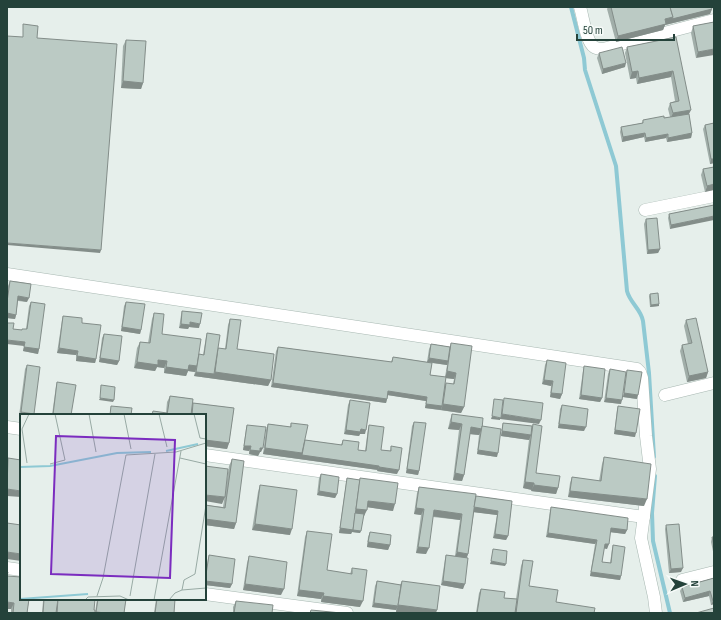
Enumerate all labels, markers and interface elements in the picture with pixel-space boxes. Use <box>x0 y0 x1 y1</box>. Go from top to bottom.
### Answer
scale bar <box>577 16 674 42</box>
text: 50 m <box>583 23 603 38</box>
inset map <box>20 414 206 600</box>
north arrow <box>665 564 705 604</box>
text: N <box>688 581 701 587</box>

